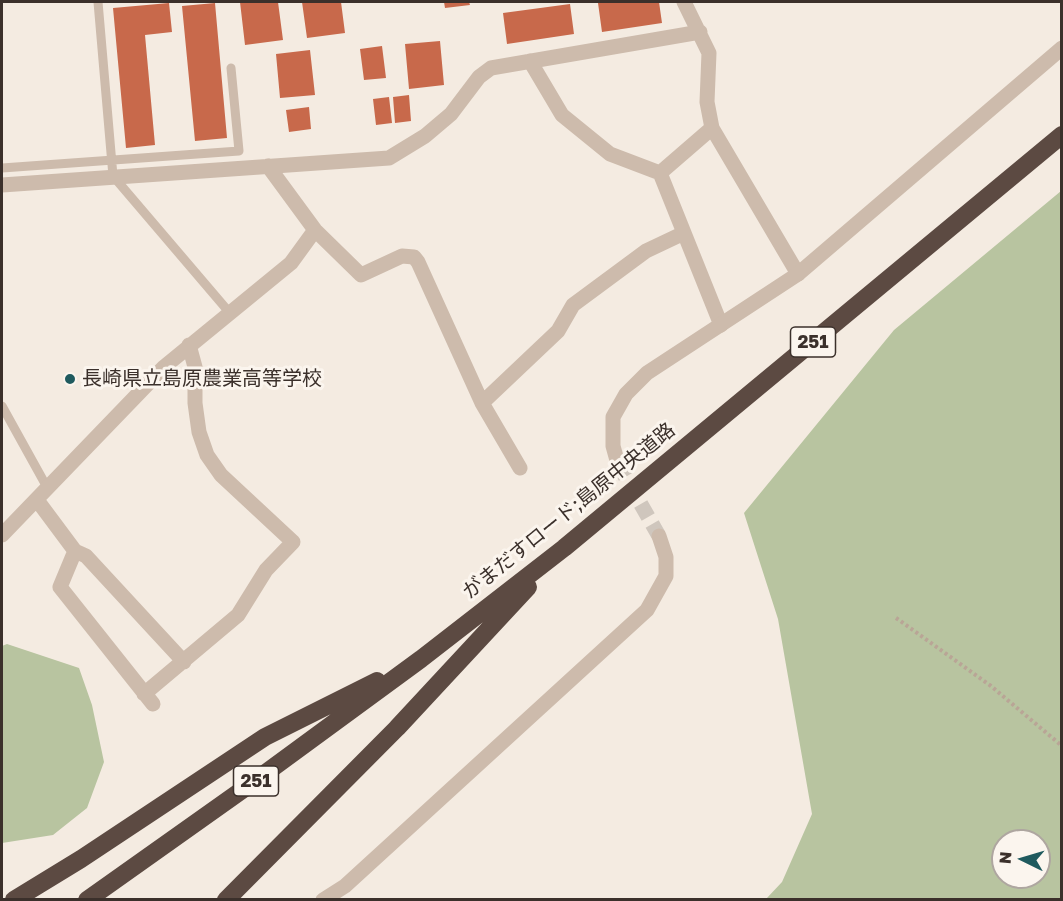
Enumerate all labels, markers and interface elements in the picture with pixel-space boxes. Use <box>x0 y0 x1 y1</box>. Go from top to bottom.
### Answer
road number: 251 <box>790 327 836 357</box>
place label: 長崎県立島原農業高等学校 <box>82 367 322 391</box>
marker: 長崎県立島原農業高等学校 <box>63 372 77 386</box>
street label: がまだすロード;島原中央道路 <box>458 418 680 604</box>
road number: 251 <box>234 766 278 796</box>
north arrow <box>991 829 1051 889</box>
text: N <box>995 851 1016 865</box>

